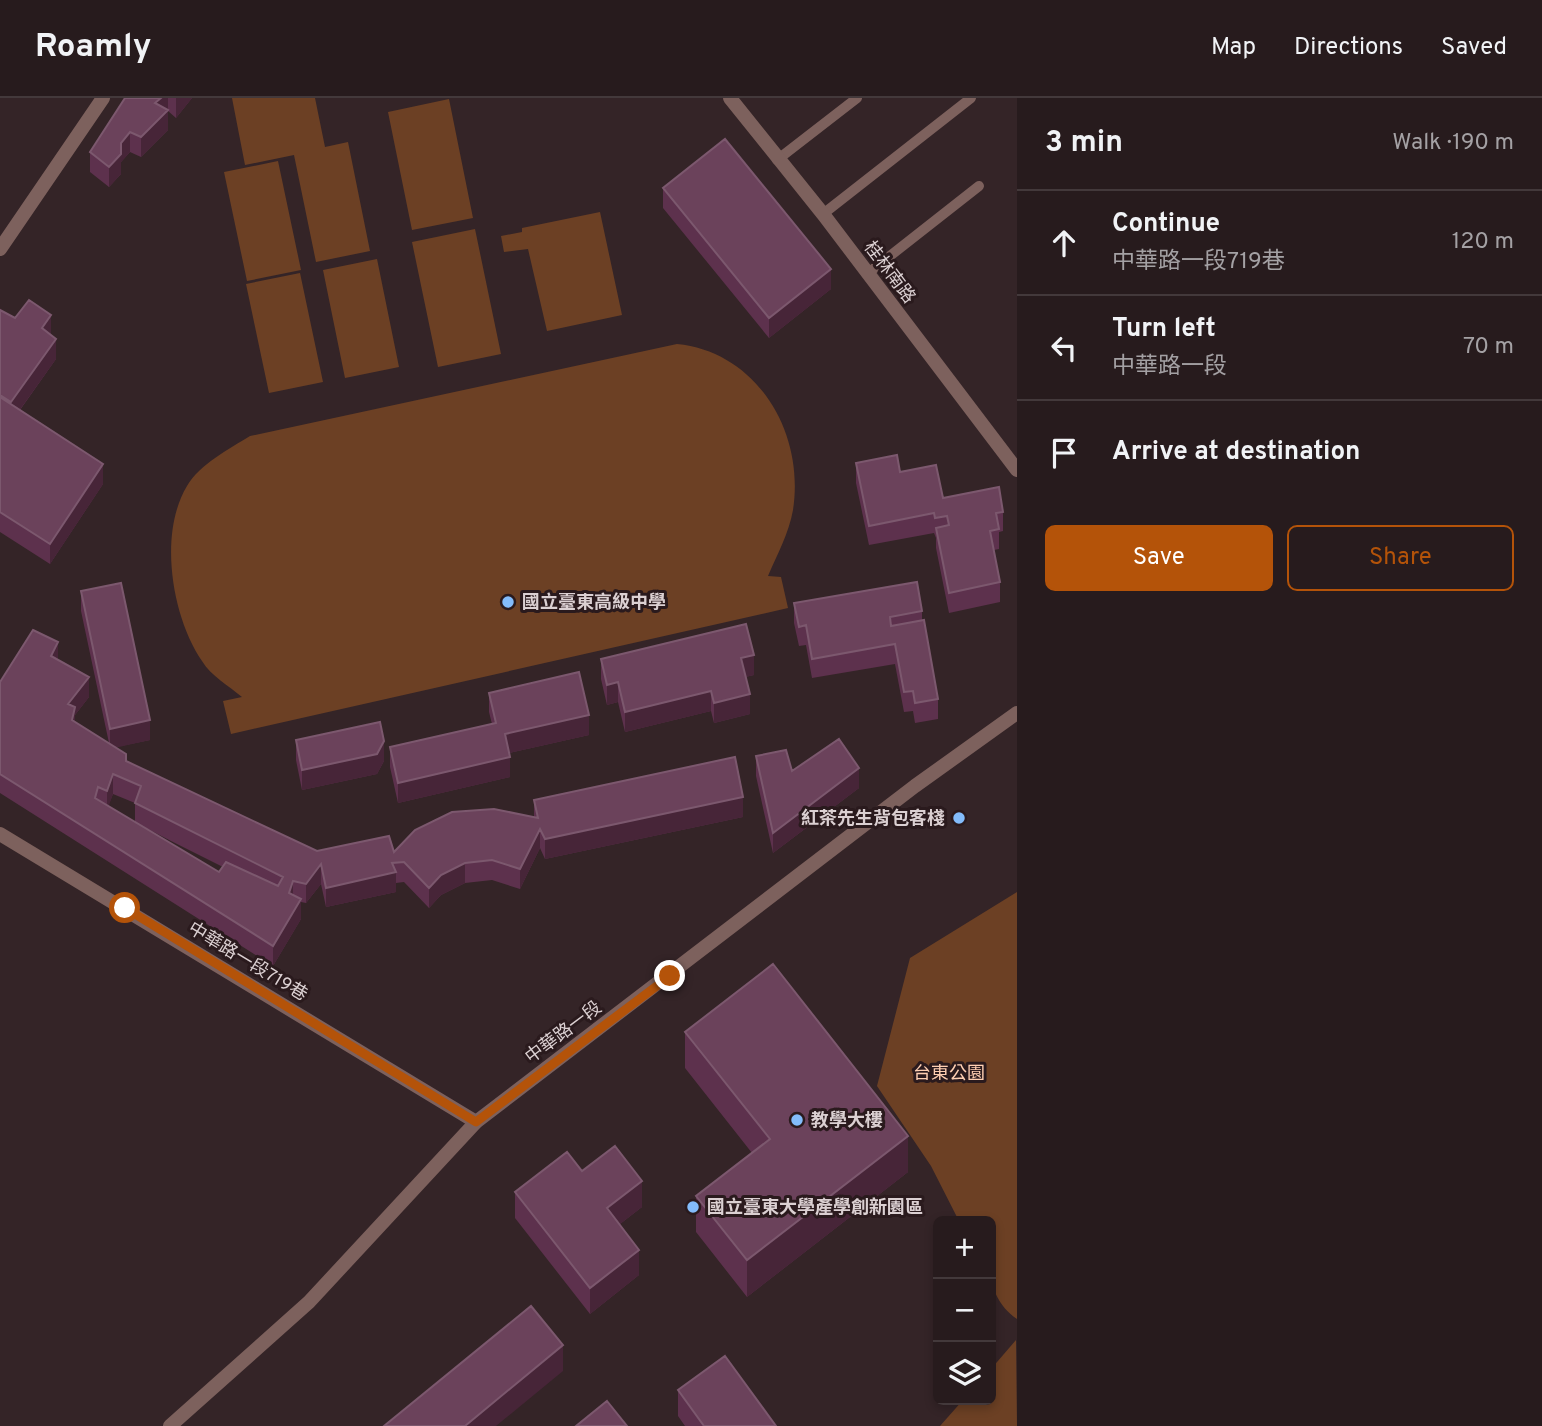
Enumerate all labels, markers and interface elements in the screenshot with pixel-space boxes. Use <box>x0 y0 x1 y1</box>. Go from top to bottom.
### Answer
text: Roamly <box>35 27 151 69</box>
text: Map <box>1211 33 1256 63</box>
text: Directions <box>1294 33 1403 63</box>
text: Saved <box>1441 33 1507 63</box>
text: 3 min <box>1045 125 1123 162</box>
text: Walk · 190 m <box>1392 129 1514 158</box>
text: Continue <box>1112 208 1220 241</box>
icon: ahead <box>1045 224 1083 262</box>
text: 120 m <box>1452 228 1514 257</box>
street label: 桂林南路 <box>858 237 920 309</box>
text: 中華路一段719巷 <box>1112 248 1285 277</box>
text: Turn left <box>1112 313 1216 346</box>
icon: left <box>1045 329 1083 367</box>
text: 70 m <box>1463 333 1514 362</box>
text: 中華路一段 <box>1112 353 1227 382</box>
icon: arrive <box>1045 434 1083 472</box>
text: Arrive at destination <box>1112 436 1360 469</box>
button: Save <box>1045 525 1273 591</box>
button: Share <box>1287 525 1514 591</box>
place label: 國立臺東高級中學 <box>522 592 666 615</box>
marker: 國立臺東高級中學 <box>500 594 516 610</box>
place label: 紅茶先生背包客棧 <box>801 808 945 831</box>
marker: 紅茶先生背包客棧 <box>951 810 967 826</box>
route start <box>109 892 140 923</box>
street label: 中華路一段719巷 <box>183 918 311 1007</box>
route end <box>654 960 685 991</box>
street label: 中華路一段 <box>521 997 607 1069</box>
park label: 台東公園 <box>913 1063 985 1086</box>
place label: 教學大樓 <box>811 1110 883 1133</box>
marker: 教學大樓 <box>789 1112 805 1128</box>
place label: 國立臺東大學產學創新園區 <box>707 1197 923 1220</box>
marker: 國立臺東大學產學創新園區 <box>685 1199 701 1215</box>
map controls <box>933 1216 996 1405</box>
button: + <box>933 1216 996 1279</box>
button: − <box>933 1279 996 1342</box>
button: layers <box>933 1342 996 1405</box>

